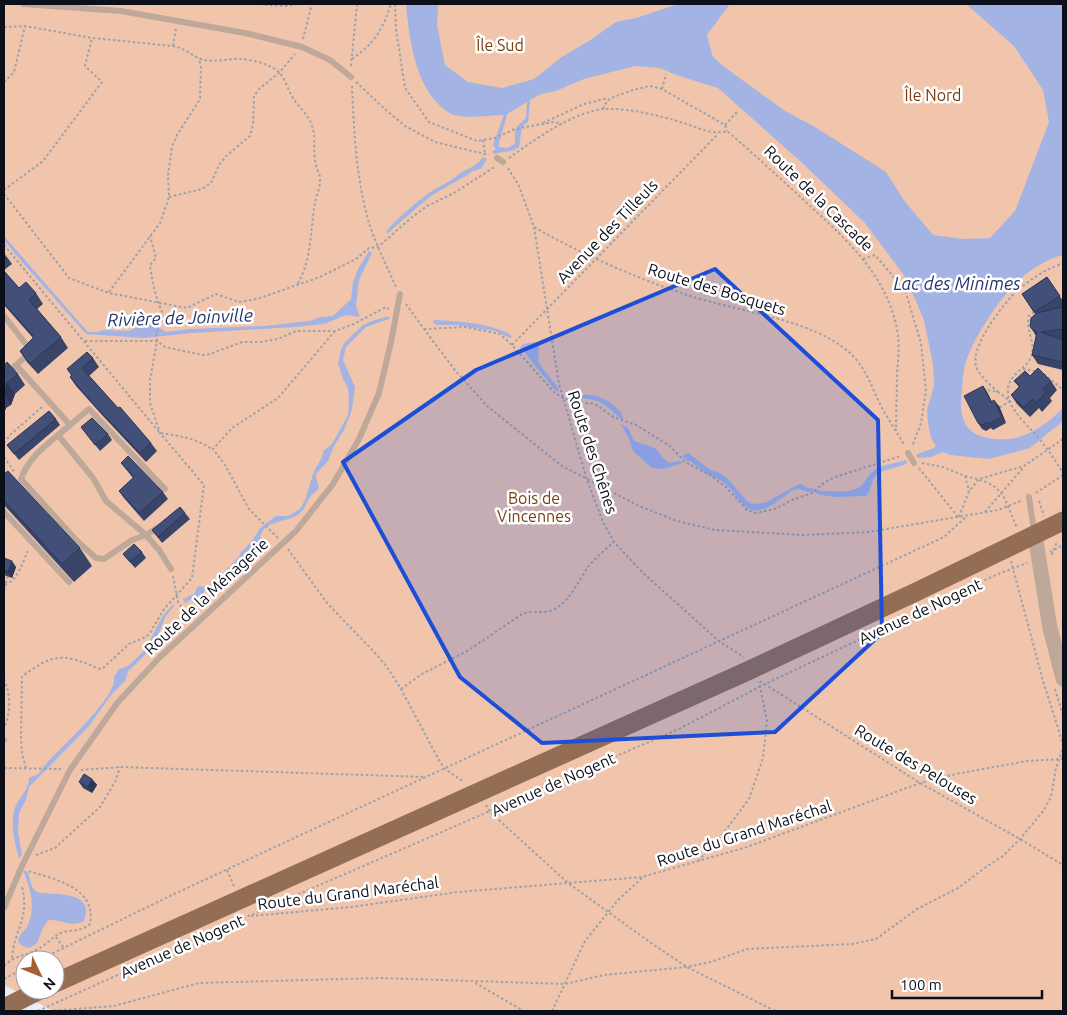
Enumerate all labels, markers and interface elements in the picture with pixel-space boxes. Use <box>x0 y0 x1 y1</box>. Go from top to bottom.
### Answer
park label: Île Sud <box>475 35 524 54</box>
park label: Île Nord <box>904 85 961 104</box>
street label: Route de la Cascade <box>761 142 877 254</box>
street label: Avenue des Tilleuls <box>553 175 661 287</box>
street label: Route des Bosquets <box>646 259 788 319</box>
water label: Lac des Minimes <box>893 273 1021 293</box>
water label: Rivière de Joinville <box>107 304 253 330</box>
street label: Route des Chênes <box>565 388 621 516</box>
park label: Bois de Vincennes <box>497 489 571 525</box>
street label: Route de la Ménagerie <box>141 534 271 658</box>
street label: Avenue de Nogent <box>856 574 985 647</box>
street label: Route des Pelouses <box>852 720 980 808</box>
street label: Avenue de Nogent <box>488 748 618 819</box>
street label: Route du Grand Maréchal <box>654 796 834 870</box>
street label: Route du Grand Maréchal <box>256 873 440 913</box>
street label: Avenue de Nogent <box>117 910 247 981</box>
north arrow <box>15 950 65 1000</box>
scale bar <box>892 968 1042 1000</box>
text: N <box>40 975 59 993</box>
text: 100 m <box>900 976 942 993</box>

